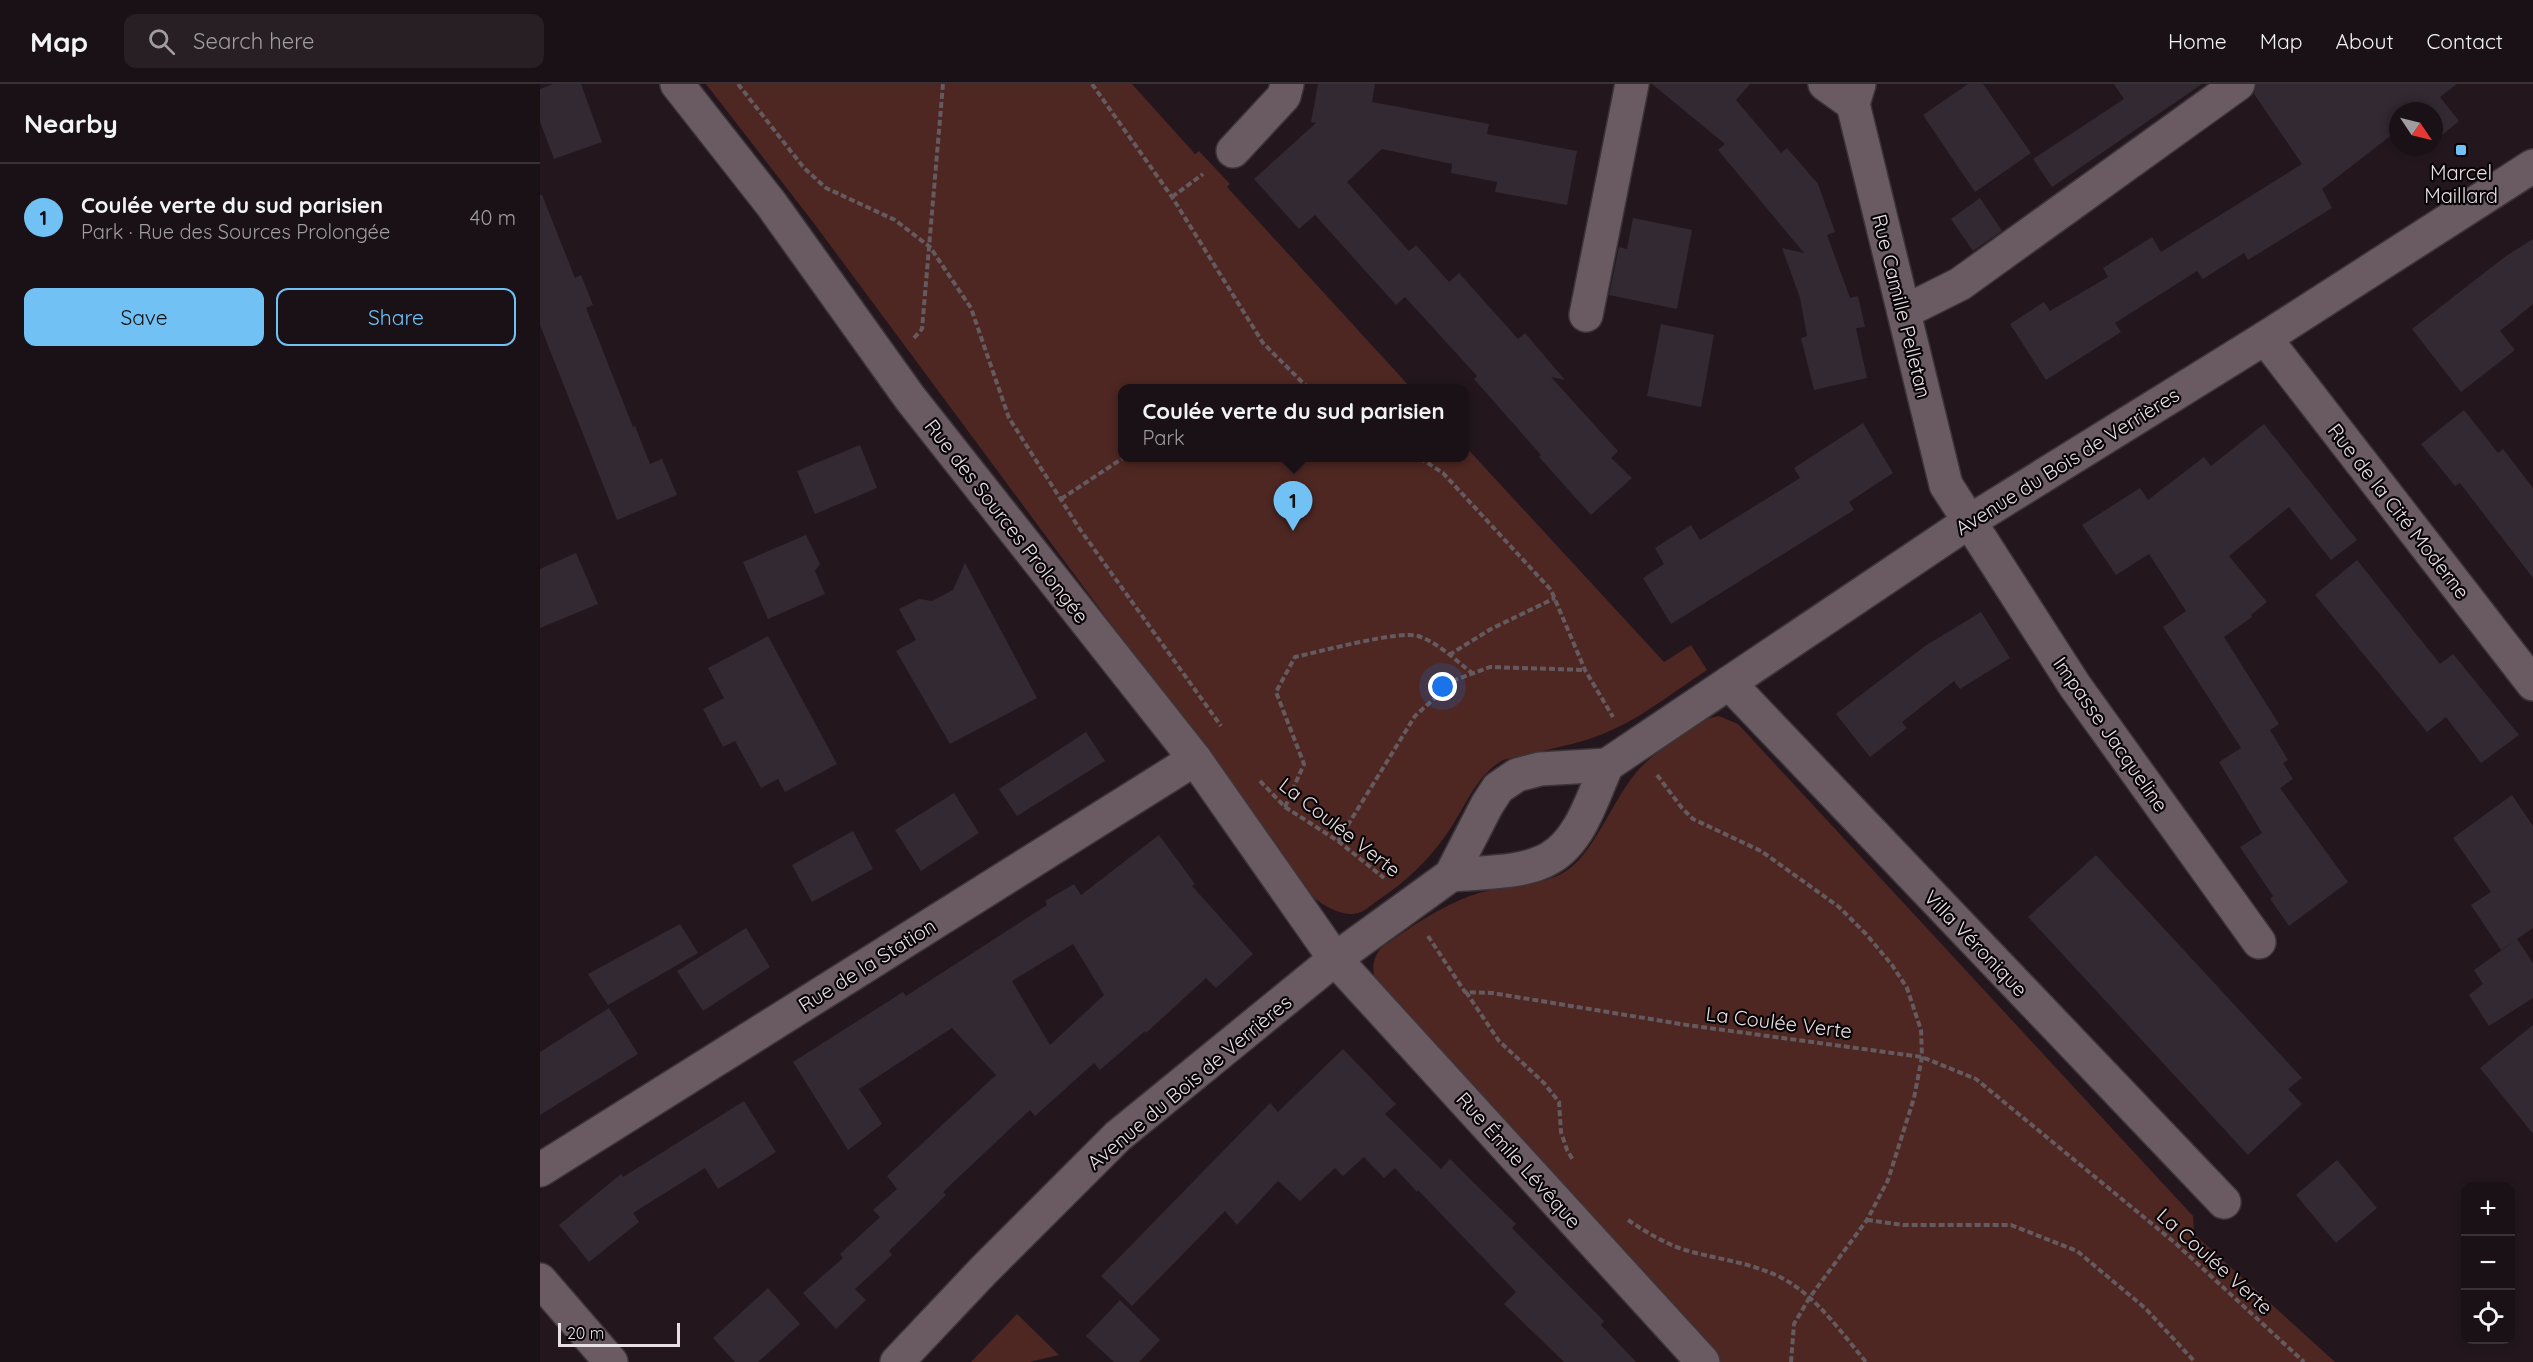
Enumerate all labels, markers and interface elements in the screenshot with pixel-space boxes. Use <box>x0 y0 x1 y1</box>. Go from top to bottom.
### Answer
search box <box>124 14 544 68</box>
text: Map <box>30 24 88 59</box>
icon: search <box>145 25 178 58</box>
text: Search here <box>193 27 315 55</box>
text: Home <box>2168 28 2227 54</box>
text: Map <box>2260 28 2303 54</box>
text: About <box>2336 28 2394 54</box>
text: Contact <box>2427 28 2503 54</box>
north arrow <box>2389 102 2443 156</box>
text: Nearby <box>24 107 118 140</box>
marker: Marcel Maillard <box>2454 143 2468 157</box>
place label: Marcel Maillard <box>2424 160 2498 208</box>
text: Coulée verte du sud parisien <box>81 191 383 219</box>
text: 1 <box>40 205 47 230</box>
text: 40 m <box>470 205 516 230</box>
street label: Rue Camille Pelletan <box>1867 211 1937 401</box>
text: Park · Rue des Sources Prolongée <box>81 219 390 244</box>
button: Save <box>24 288 264 346</box>
button: Share <box>276 288 516 346</box>
street label: Avenue du Bois de Verrières <box>1950 382 2184 540</box>
popup <box>1118 384 1469 462</box>
text: Coulée verte du sud parisien <box>1142 397 1445 425</box>
street label: Rue des Sources Prolongée <box>920 414 1094 628</box>
street label: Rue de la Cité Moderne <box>2323 418 2475 604</box>
text: Park <box>1142 425 1185 450</box>
pin: 1 <box>1274 482 1312 531</box>
street label: Impasse Jacqueline <box>2048 652 2174 816</box>
your location <box>1428 672 1457 701</box>
street label: La Coulée Verte <box>1274 772 1406 882</box>
street label: Villa Véronique <box>1919 885 2033 1001</box>
street label: Rue de la Station <box>794 913 940 1017</box>
street label: Avenue du Bois de Verrières <box>1082 989 1296 1175</box>
street label: La Coulée Verte <box>1705 1001 1853 1043</box>
street label: Rue Émile Lévêque <box>1451 1087 1587 1233</box>
map controls <box>2461 1182 2515 1344</box>
button: + <box>2461 1182 2515 1236</box>
street label: La Coulée Verte <box>2152 1203 2278 1319</box>
button: − <box>2461 1236 2515 1290</box>
button: locate <box>2461 1290 2515 1344</box>
scale bar <box>558 1320 680 1348</box>
text: 20 m <box>567 1323 604 1343</box>

